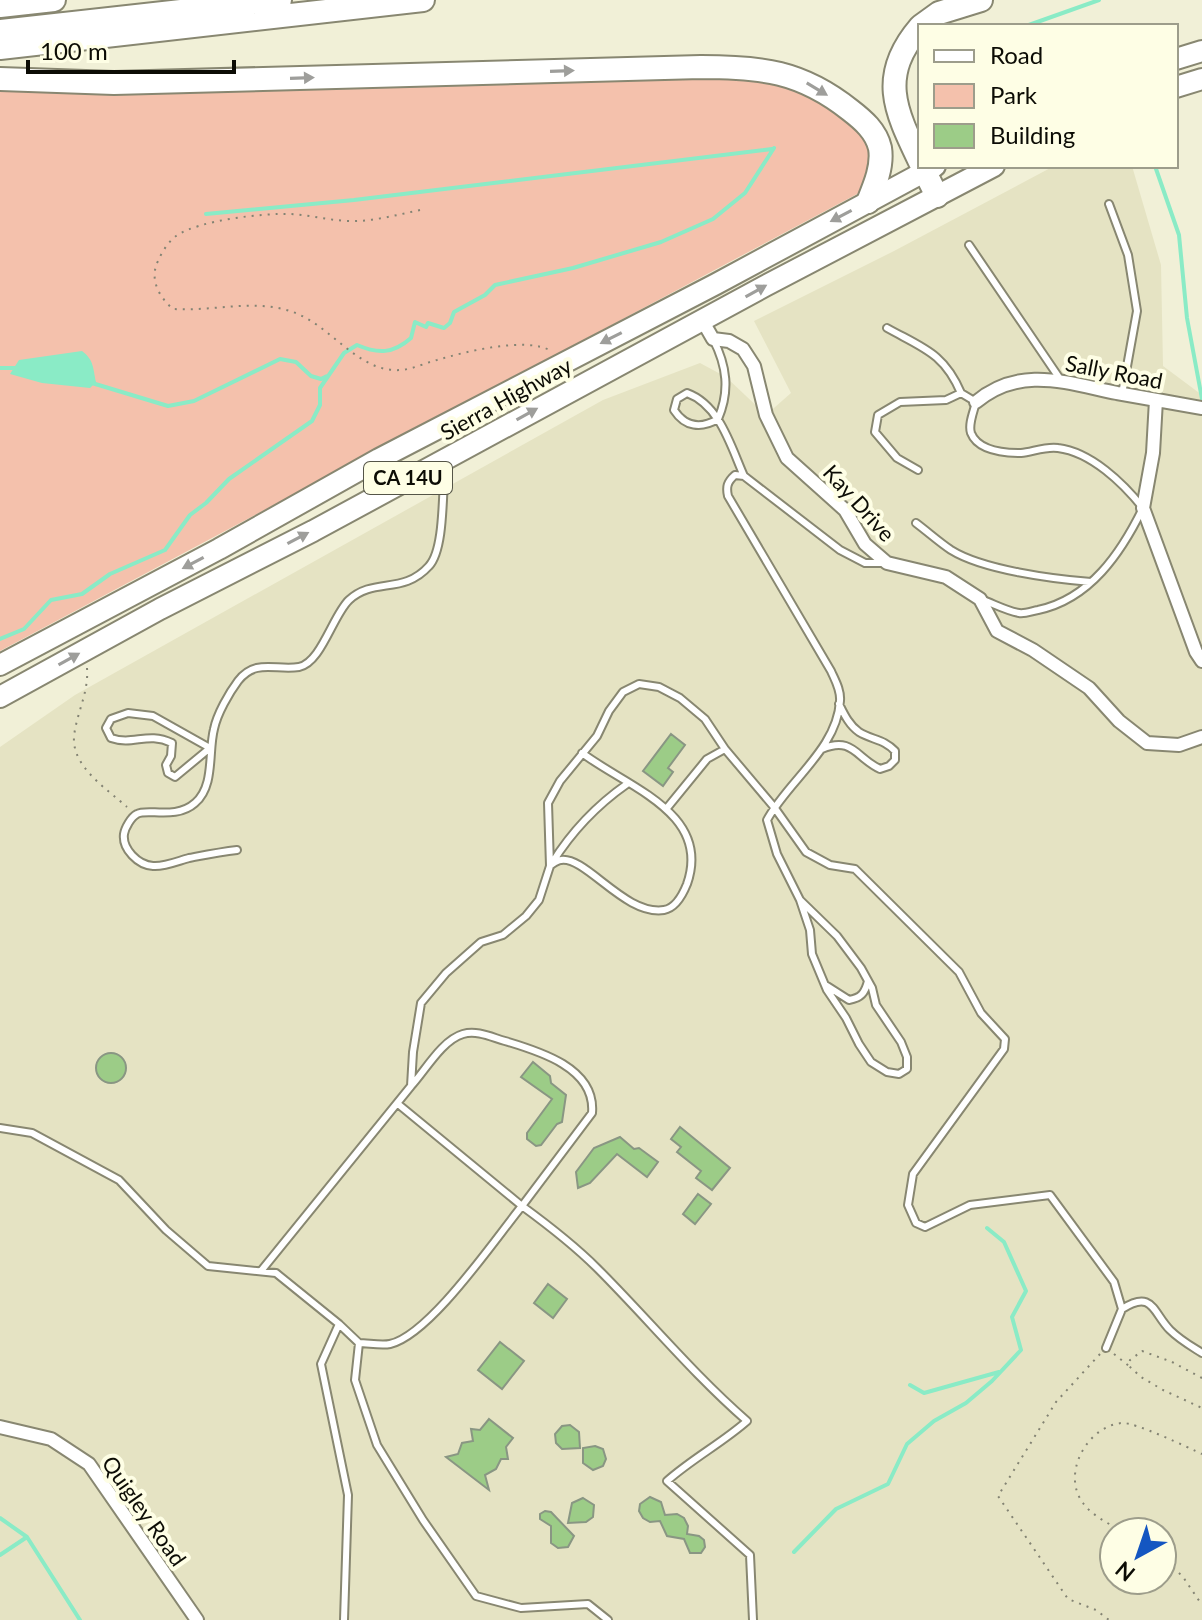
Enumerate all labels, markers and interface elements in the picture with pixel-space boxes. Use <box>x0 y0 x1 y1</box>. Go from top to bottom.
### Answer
scale bar <box>28 24 234 74</box>
legend <box>918 24 1178 168</box>
text: 100 m <box>40 36 108 65</box>
text: Road <box>990 40 1043 69</box>
one-way arrow <box>550 65 575 77</box>
one-way arrow <box>290 72 315 85</box>
text: Park <box>990 80 1038 109</box>
one-way arrow <box>806 82 829 96</box>
text: Building <box>990 120 1075 149</box>
one-way arrow <box>829 209 852 222</box>
one-way arrow <box>745 284 767 298</box>
one-way arrow <box>600 332 623 345</box>
street label: Sally Road <box>1063 349 1165 394</box>
street label: Sierra Highway <box>435 351 577 446</box>
one-way arrow <box>516 407 538 421</box>
street label: Kay Drive <box>818 459 901 547</box>
road number: CA 14U <box>364 462 452 494</box>
one-way arrow <box>287 532 310 545</box>
one-way arrow <box>182 555 204 569</box>
one-way arrow <box>57 653 80 666</box>
street label: Quigley Road <box>97 1450 192 1571</box>
north arrow <box>1098 1516 1178 1596</box>
text: N <box>1110 1556 1140 1587</box>

